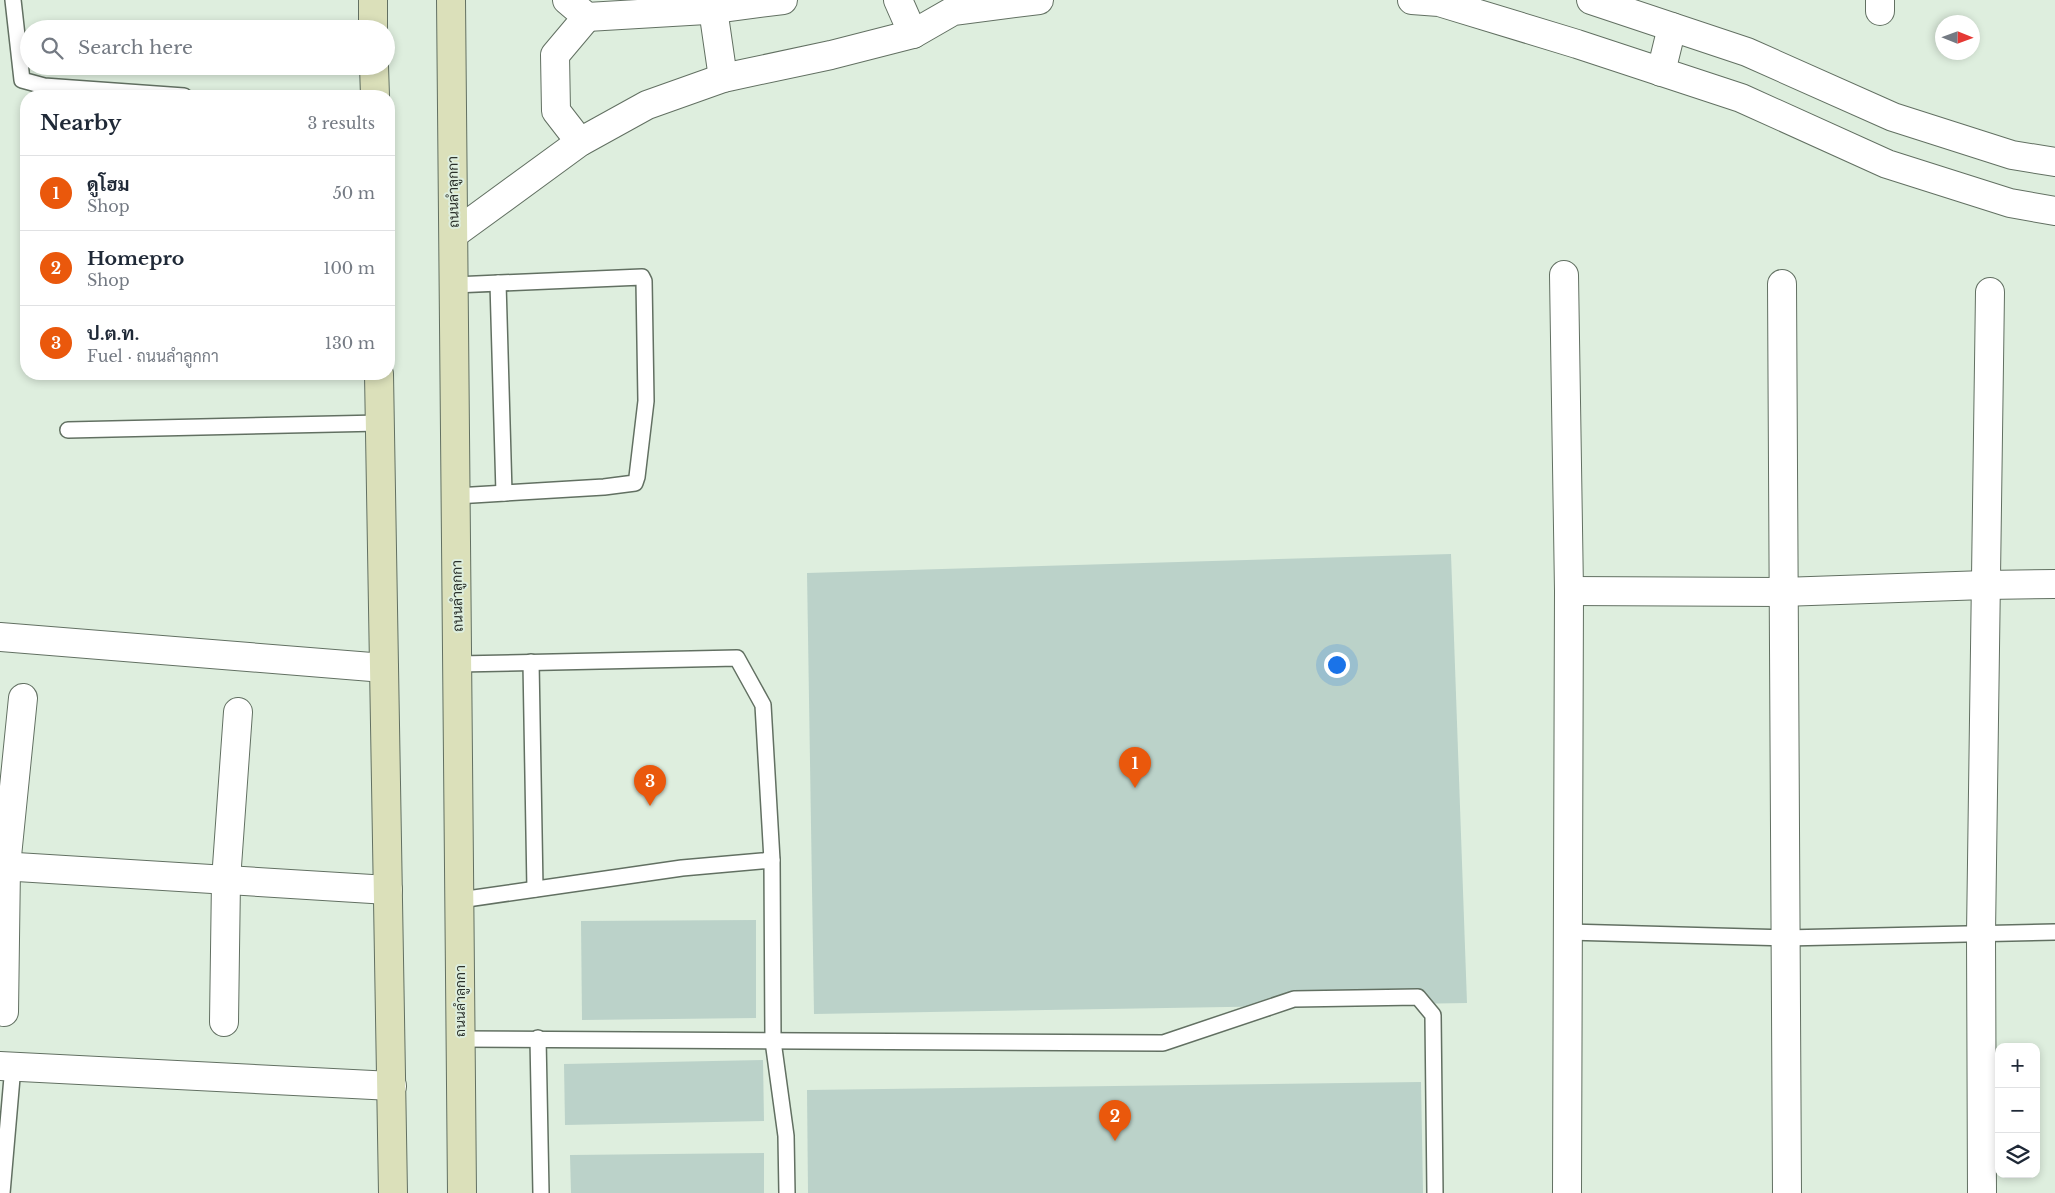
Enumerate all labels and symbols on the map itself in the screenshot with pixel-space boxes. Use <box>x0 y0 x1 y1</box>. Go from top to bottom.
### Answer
north arrow <box>1935 15 1980 60</box>
street label: ถนนลำลูกกา <box>443 156 464 228</box>
street label: ถนนลำลูกกา <box>447 560 468 632</box>
your location <box>1324 652 1350 678</box>
pin: 1 <box>1119 747 1151 788</box>
pin: 3 <box>634 765 666 806</box>
street label: ถนนลำลูกกา <box>451 965 470 1037</box>
pin: 2 <box>1099 1100 1131 1141</box>

